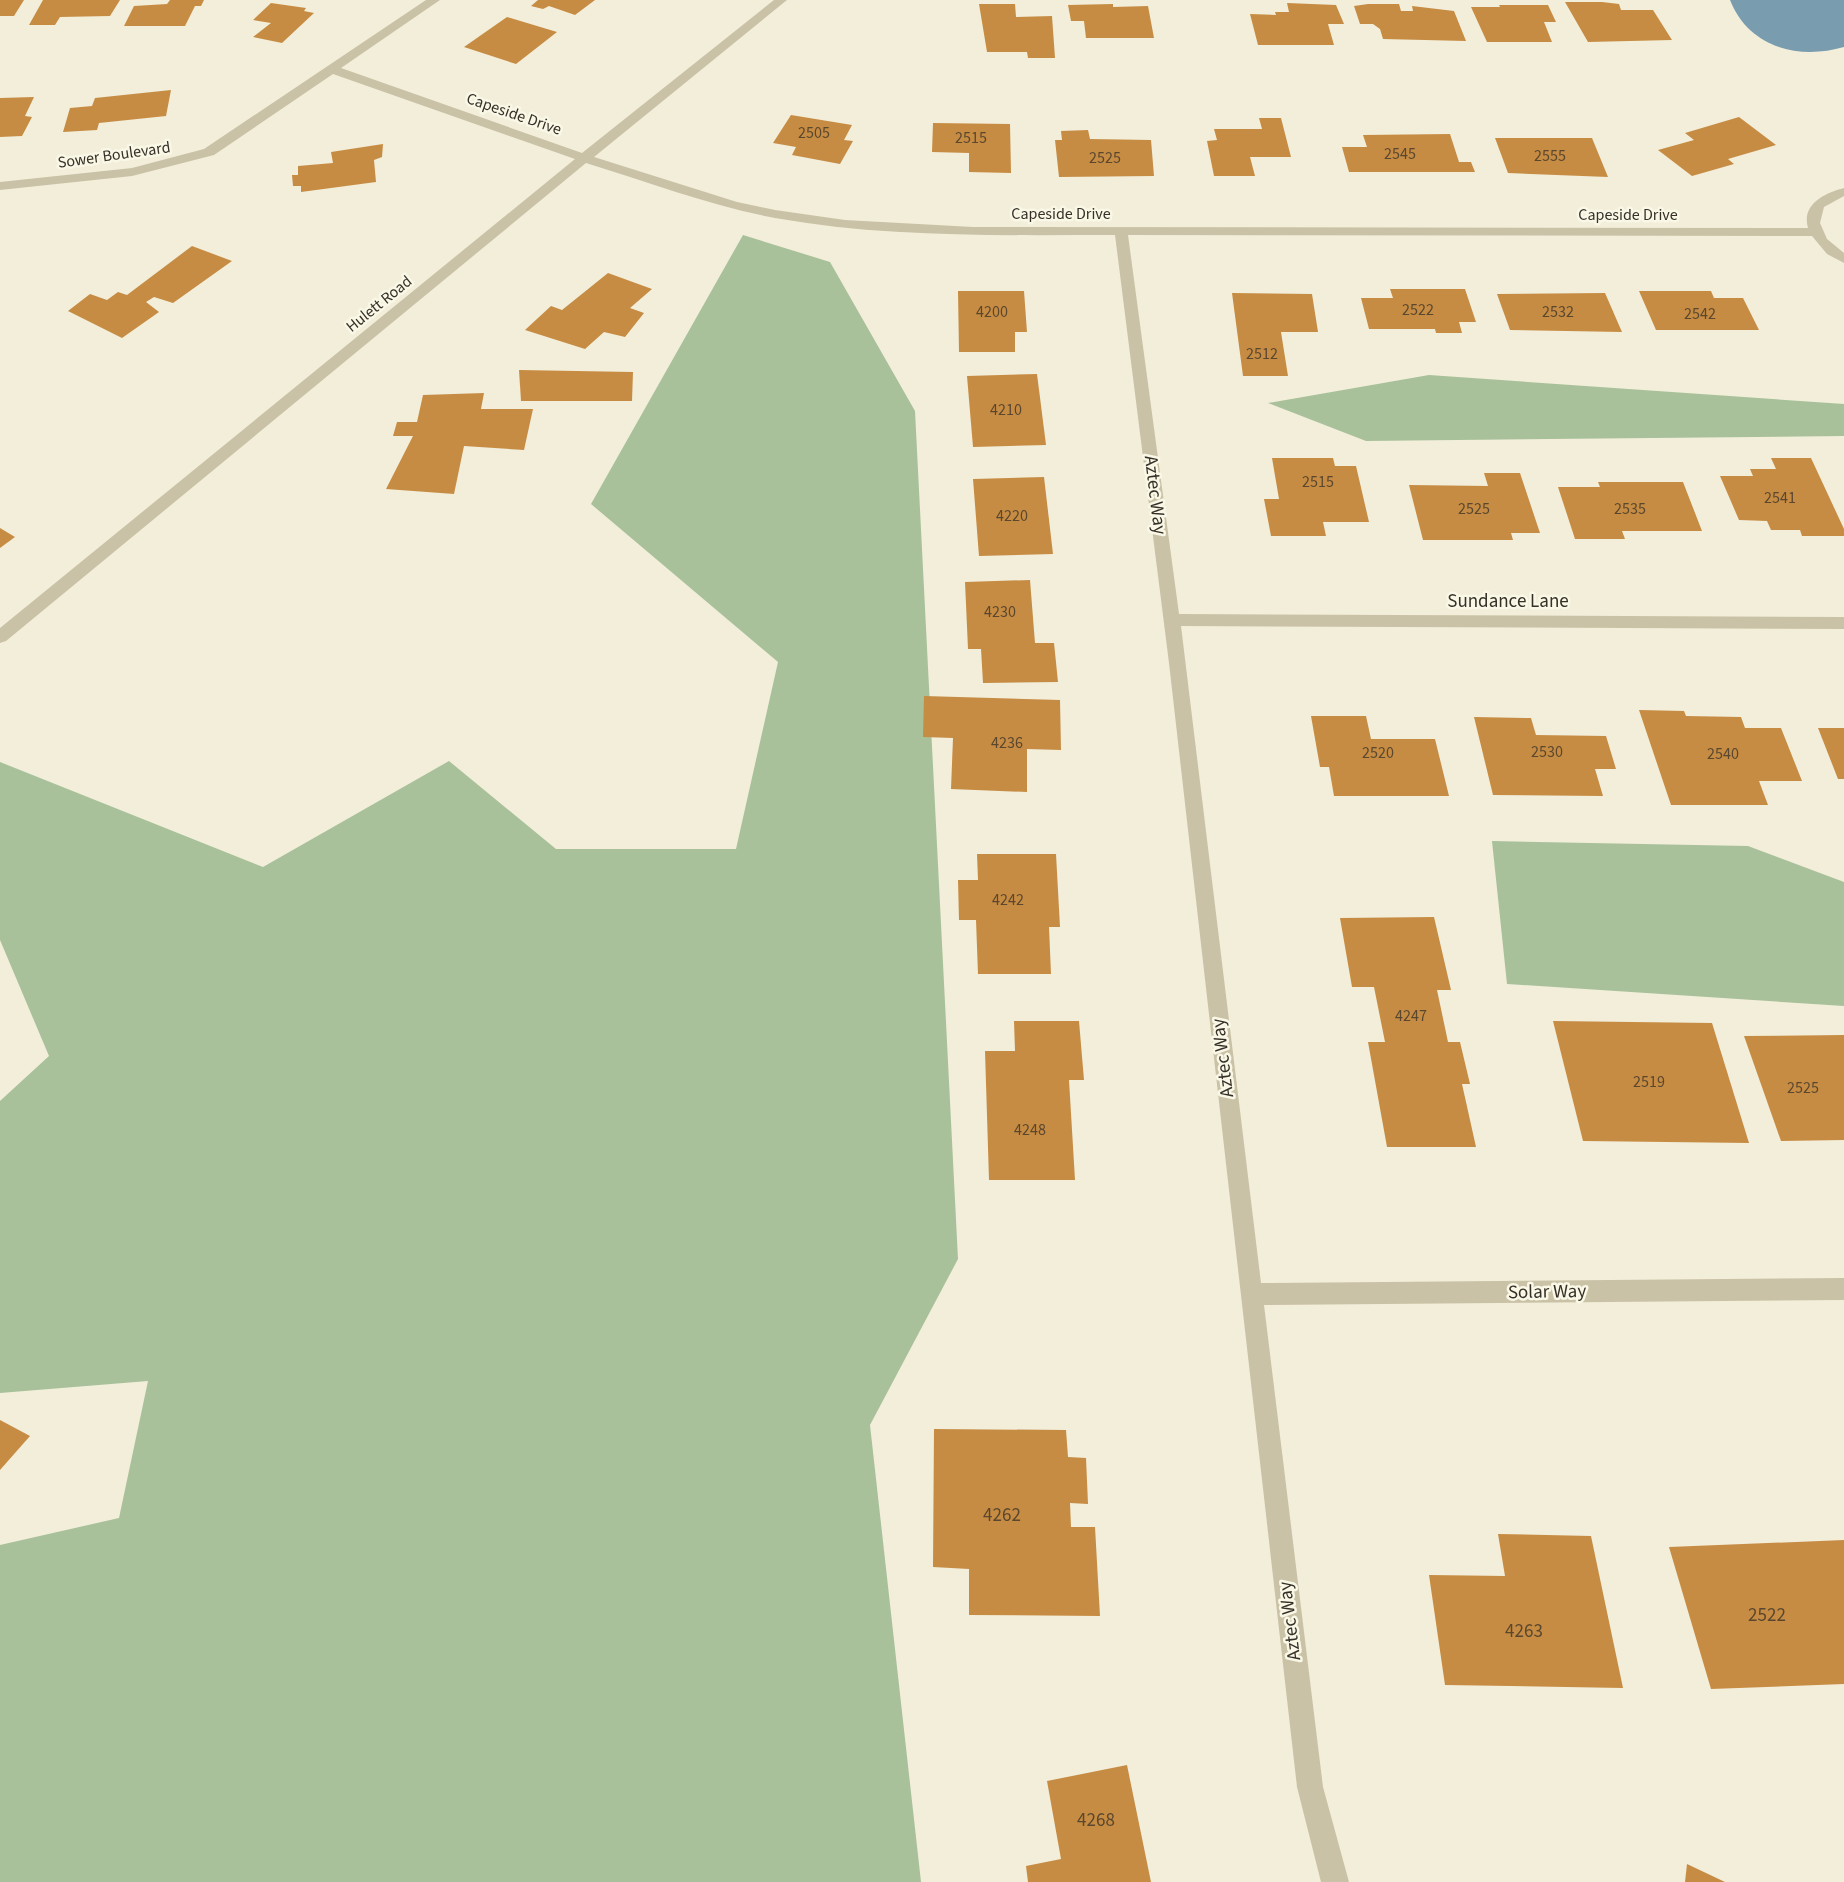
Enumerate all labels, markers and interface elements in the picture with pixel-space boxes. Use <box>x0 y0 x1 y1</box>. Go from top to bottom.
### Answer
street label: Capeside Drive <box>463 87 565 141</box>
house number: 2505 <box>798 122 830 144</box>
house number: 2515 <box>955 127 987 149</box>
street label: Sower Boulevard <box>56 136 172 174</box>
house number: 2545 <box>1384 143 1416 165</box>
house number: 2555 <box>1534 145 1566 167</box>
house number: 2525 <box>1089 147 1121 169</box>
street label: Capeside Drive <box>1011 203 1111 225</box>
street label: Capeside Drive <box>1578 204 1678 226</box>
street label: Hulett Road <box>341 271 417 337</box>
house number: 2522 <box>1402 299 1434 321</box>
house number: 4200 <box>976 301 1008 323</box>
house number: 2532 <box>1542 301 1574 323</box>
house number: 2542 <box>1684 303 1716 325</box>
house number: 2512 <box>1246 343 1278 365</box>
house number: 4210 <box>990 399 1022 421</box>
street label: Aztec Way <box>1137 454 1173 536</box>
house number: 2515 <box>1302 471 1334 493</box>
house number: 2541 <box>1764 487 1796 509</box>
house number: 2525 <box>1458 498 1490 520</box>
house number: 2535 <box>1614 498 1646 520</box>
house number: 4220 <box>996 505 1028 527</box>
street label: Sundance Lane <box>1447 588 1569 615</box>
house number: 4230 <box>984 601 1016 623</box>
house number: 4236 <box>991 732 1023 754</box>
house number: 2530 <box>1531 741 1563 763</box>
house number: 2520 <box>1362 742 1394 764</box>
house number: 2540 <box>1707 743 1739 765</box>
house number: 4242 <box>992 889 1024 911</box>
house number: 4247 <box>1395 1005 1427 1027</box>
street label: Aztec Way <box>1205 1017 1241 1099</box>
house number: 2519 <box>1633 1071 1665 1093</box>
house number: 2525 <box>1787 1077 1819 1099</box>
house number: 4248 <box>1014 1119 1046 1141</box>
street label: Solar Way <box>1508 1278 1587 1306</box>
house number: 4262 <box>983 1502 1021 1529</box>
street label: Aztec Way <box>1272 1580 1308 1662</box>
house number: 2522 <box>1748 1602 1786 1629</box>
house number: 4263 <box>1505 1618 1543 1645</box>
house number: 4268 <box>1077 1807 1115 1834</box>

